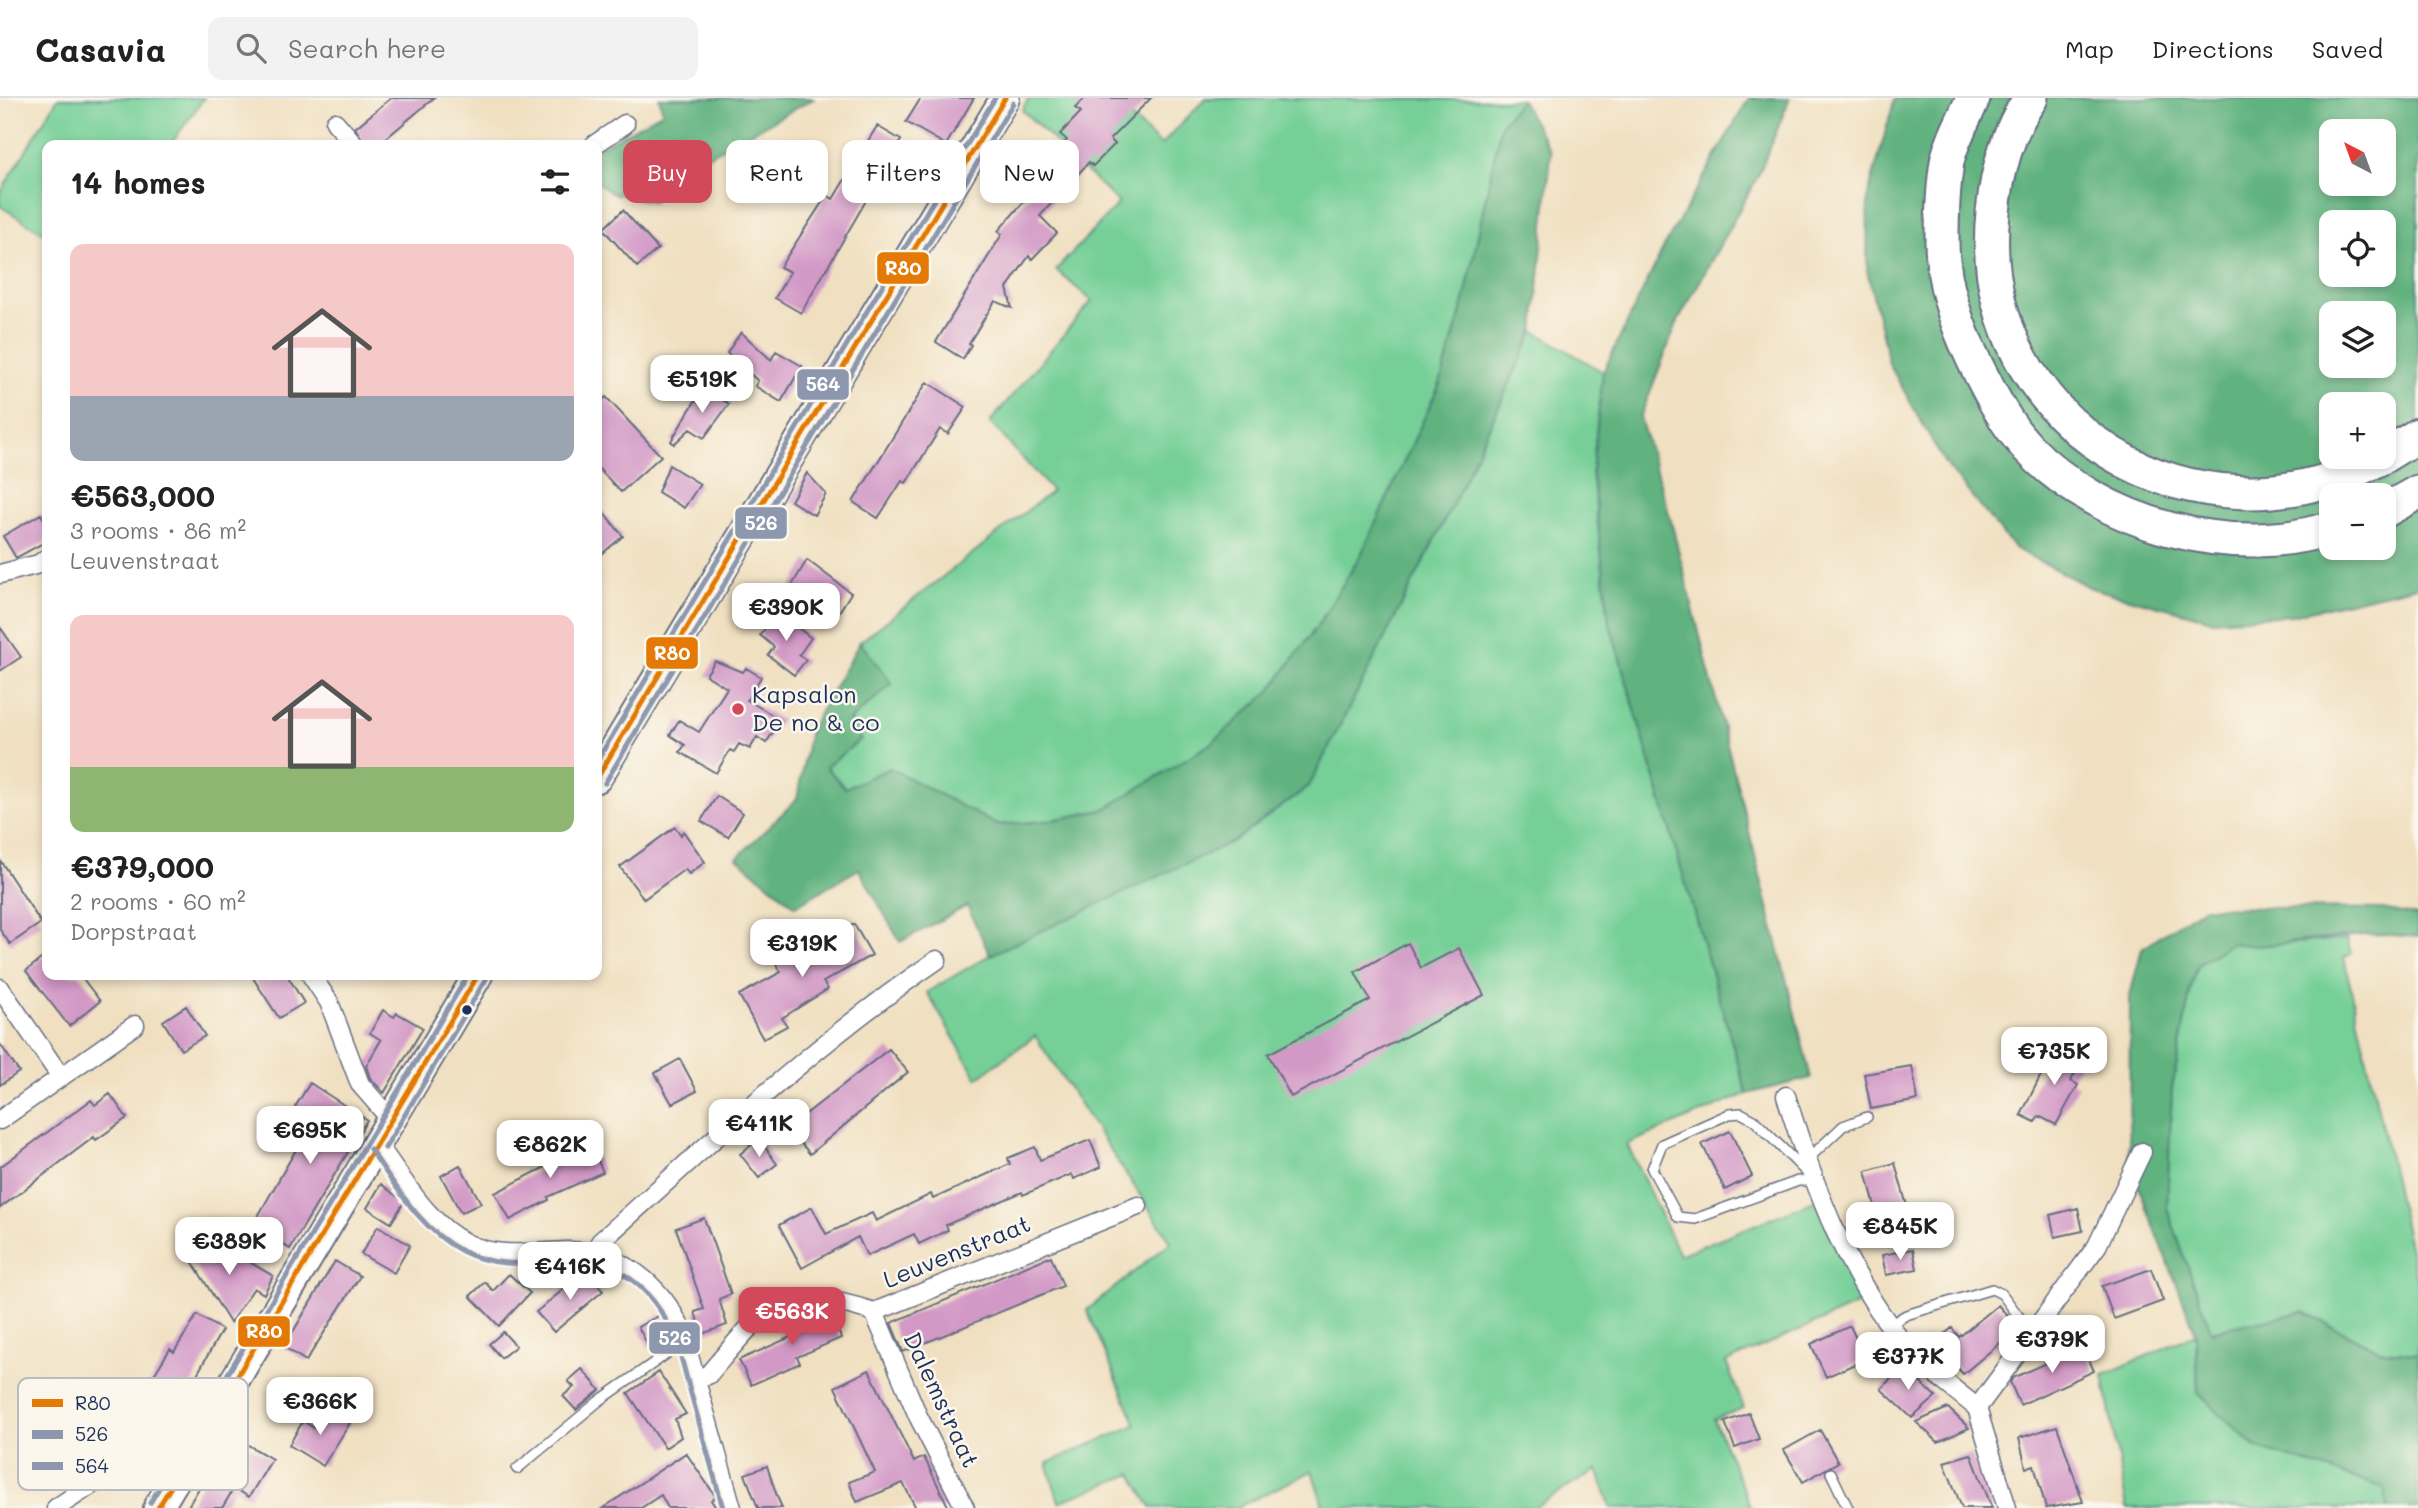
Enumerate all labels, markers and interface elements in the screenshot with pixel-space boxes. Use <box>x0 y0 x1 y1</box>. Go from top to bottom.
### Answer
search box <box>208 17 698 80</box>
text: Casavia <box>35 27 166 70</box>
icon: search <box>232 29 270 67</box>
text: Search here <box>288 31 446 65</box>
text: Map <box>2065 33 2114 64</box>
text: Directions <box>2152 33 2274 64</box>
text: Saved <box>2312 33 2383 64</box>
north arrow <box>2319 119 2396 196</box>
map controls <box>2319 119 2396 560</box>
chip: Buy <box>623 140 712 203</box>
chip: Rent <box>726 140 828 203</box>
chip: Filters <box>842 140 966 203</box>
chip: New <box>980 140 1079 203</box>
text: 14 homes <box>70 162 206 202</box>
icon: filters <box>536 163 574 201</box>
button: locate <box>2319 210 2396 287</box>
line badge: R80 <box>876 251 930 285</box>
text: R80 <box>884 255 922 280</box>
icon: home <box>259 290 385 416</box>
button: layers <box>2319 301 2396 378</box>
pin: €519K <box>653 356 751 415</box>
text: €519K <box>666 363 738 393</box>
line badge: 564 <box>796 368 850 401</box>
text: 564 <box>806 371 840 396</box>
button: + <box>2319 392 2396 469</box>
text: €563,000 <box>70 475 215 515</box>
button: − <box>2319 483 2396 560</box>
line badge: 526 <box>734 506 788 540</box>
text: 526 <box>744 510 778 535</box>
text: 3 rooms · 86 m² <box>70 515 246 545</box>
text: Leuvenstraat <box>70 545 220 575</box>
pin: €390K <box>737 584 835 643</box>
text: €390K <box>748 591 824 621</box>
line badge: R80 <box>645 636 699 670</box>
text: R80 <box>653 640 691 665</box>
icon: home <box>259 661 385 787</box>
place label: Kapsalon De no & co <box>752 678 880 737</box>
marker: Kapsalon De no & co <box>730 701 746 717</box>
text: €379,000 <box>70 846 214 886</box>
text: 2 rooms · 60 m² <box>70 886 246 916</box>
text: Dorpstraat <box>70 916 197 946</box>
pin: €319K <box>753 920 851 979</box>
text: €319K <box>766 927 838 957</box>
unlabelled marker <box>460 1003 474 1017</box>
pin: €735K <box>2005 1028 2103 1087</box>
text: €735K <box>2017 1035 2091 1065</box>
pin: €411K <box>710 1100 808 1159</box>
pin: €695K <box>261 1107 359 1166</box>
text: €411K <box>725 1107 793 1137</box>
text: €695K <box>273 1114 347 1144</box>
pin: €862K <box>501 1121 599 1180</box>
text: €862K <box>513 1128 587 1158</box>
pin: €845K <box>1851 1202 1949 1262</box>
street label: Leuvenstraat <box>878 1207 1035 1294</box>
text: €845K <box>1862 1210 1938 1240</box>
pin: €389K <box>180 1218 278 1277</box>
text: €389K <box>191 1225 267 1255</box>
pin: €416K <box>521 1242 619 1302</box>
text: €416K <box>534 1250 606 1280</box>
pin: €563K <box>743 1288 841 1347</box>
text: €563K <box>755 1295 829 1325</box>
line badge: R80 <box>237 1315 291 1348</box>
pin: €379K <box>2003 1316 2101 1375</box>
text: R80 <box>245 1318 283 1343</box>
line badge: 526 <box>648 1321 701 1355</box>
text: €379K <box>2015 1323 2089 1353</box>
text: 526 <box>658 1325 692 1350</box>
street label: Dalemstraat <box>897 1327 987 1472</box>
pin: €377K <box>1859 1332 1957 1392</box>
text: €377K <box>1871 1340 1945 1370</box>
legend <box>18 1378 248 1490</box>
pin: €366K <box>271 1378 369 1437</box>
text: €366K <box>282 1385 358 1415</box>
text: R80 <box>75 1390 111 1415</box>
text: 526 <box>75 1421 108 1446</box>
text: 564 <box>75 1453 109 1478</box>

